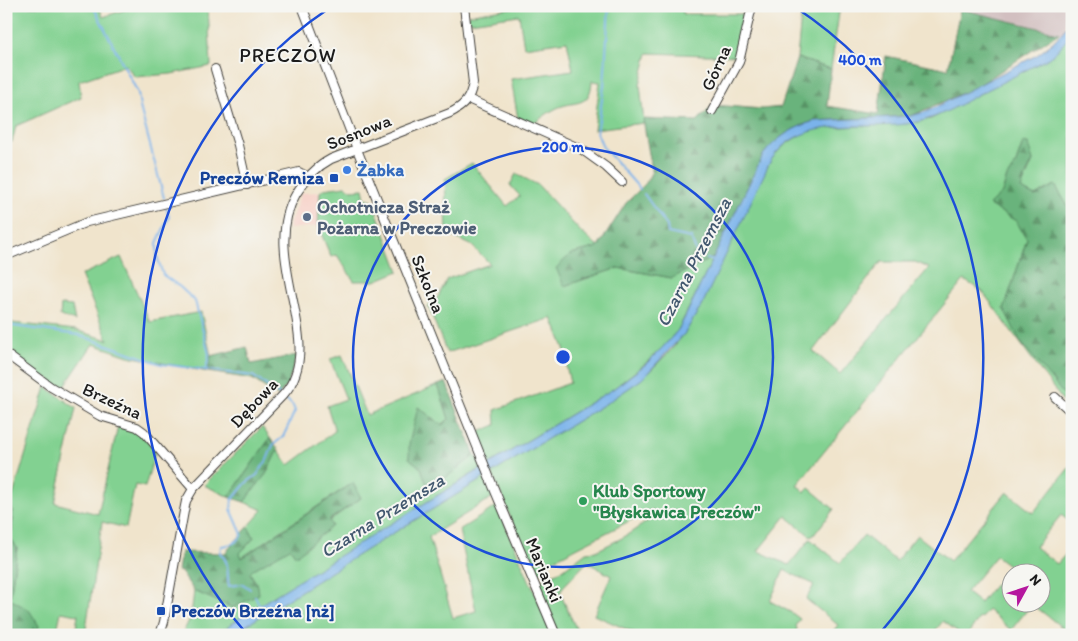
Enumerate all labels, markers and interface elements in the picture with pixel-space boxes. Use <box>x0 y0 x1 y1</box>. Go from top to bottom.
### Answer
street label: Górna <box>696 41 736 94</box>
district label: PRECZÓW <box>239 43 337 67</box>
text: 400 m <box>838 51 882 69</box>
street label: Sosnowa <box>323 109 395 155</box>
text: 200 m <box>542 138 585 156</box>
place label: Żabka <box>357 159 404 181</box>
marker: Żabka <box>341 164 353 176</box>
place label: Preczów Remiza <box>200 167 325 189</box>
marker: Preczów Remiza <box>328 172 340 184</box>
water label: Czarna Przemsza <box>651 194 736 331</box>
place label: Ochotnicza Straż Pożarna w Preczowie <box>317 196 477 239</box>
marker: Ochotnicza Straż Pożarna w Preczowie <box>301 211 313 223</box>
street label: Szkolna <box>406 252 450 317</box>
centre of rings <box>554 348 572 366</box>
street label: Dębowa <box>225 373 283 433</box>
street label: Brzeźna <box>79 378 145 424</box>
water label: Czarna Przemsza <box>316 468 449 563</box>
place label: Klub Sportowy "Błyskawica Preczów" <box>593 480 761 523</box>
marker: Klub Sportowy "Błyskawica Preczów" <box>577 495 589 507</box>
street label: Marianki <box>521 534 567 606</box>
north arrow <box>1000 564 1050 614</box>
text: N <box>1026 571 1045 589</box>
place label: Preczów Brzeźna [nż] <box>171 600 335 622</box>
marker: Preczów Brzeźna [nż] <box>155 605 167 617</box>

